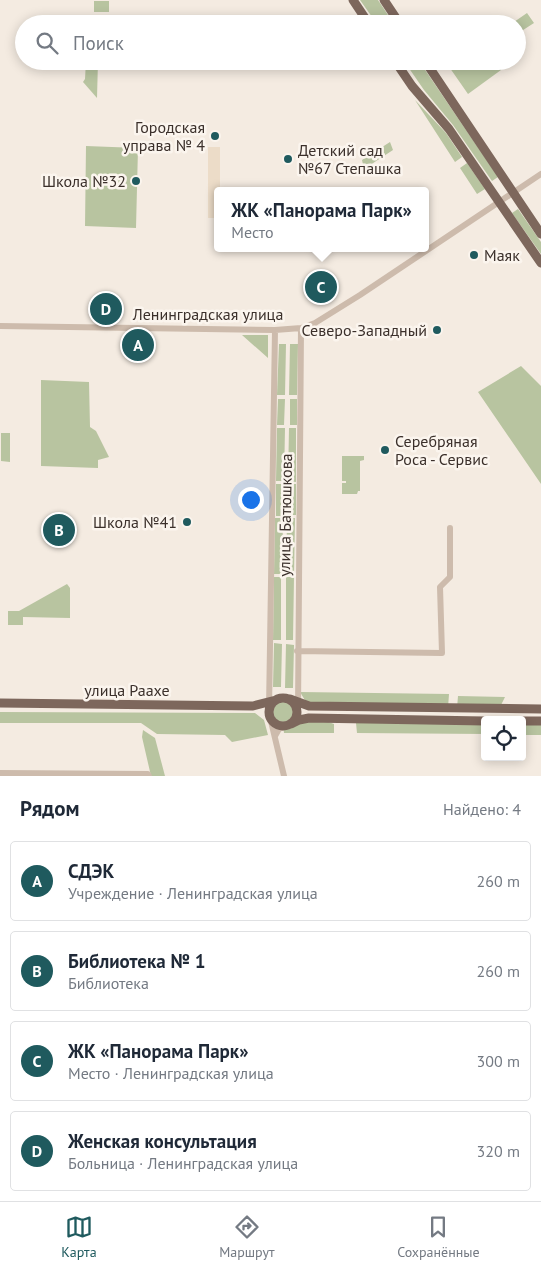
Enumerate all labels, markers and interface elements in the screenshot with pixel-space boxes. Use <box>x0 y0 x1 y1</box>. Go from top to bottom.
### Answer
search box <box>15 15 526 70</box>
icon: search <box>33 29 61 57</box>
text: Поиск <box>73 31 124 55</box>
place label: Городская управа № 4 <box>123 117 205 155</box>
marker: Городская управа № 4 <box>209 130 221 142</box>
place label: Детский сад №67 Степашка <box>298 140 401 178</box>
marker: Детский сад №67 Степашка <box>282 153 294 165</box>
place label: Школа №32 <box>42 171 126 191</box>
marker: Школа №32 <box>130 175 142 187</box>
popup <box>214 187 429 252</box>
text: ЖК «Панорама Парк» <box>231 198 412 222</box>
text: Место <box>231 222 274 242</box>
place label: Маяк <box>484 245 520 265</box>
marker: Маяк <box>468 249 480 261</box>
pin: C <box>305 268 337 306</box>
pin: D <box>90 290 122 328</box>
street label: Ленинградская улица <box>132 304 283 324</box>
place label: Северо-Западный <box>302 320 427 340</box>
marker: Северо-Западный <box>431 324 443 336</box>
pin: A <box>122 326 154 364</box>
place label: Серебряная Роса - Сервис <box>395 431 488 469</box>
marker: Серебряная Роса - Сервис <box>379 444 391 456</box>
street label: улица Батюшкова <box>274 453 296 577</box>
your location <box>238 487 264 513</box>
pin: B <box>43 511 75 549</box>
place label: Школа №41 <box>93 512 177 532</box>
marker: Школа №41 <box>181 516 193 528</box>
street label: улица Раахе <box>84 680 170 700</box>
map controls <box>481 716 526 761</box>
button: locate <box>481 716 526 761</box>
text: Рядом <box>20 795 79 822</box>
text: Найдено: 4 <box>443 799 521 819</box>
text: СДЭК <box>68 859 114 883</box>
text: A <box>32 871 42 891</box>
text: 260 m <box>477 871 520 891</box>
text: Учреждение · Ленинградская улица <box>68 883 318 903</box>
text: Библиотека № 1 <box>68 949 206 973</box>
text: B <box>32 961 42 981</box>
text: 260 m <box>477 961 520 981</box>
text: Библиотека <box>68 973 149 993</box>
text: ЖК «Панорама Парк» <box>68 1039 248 1063</box>
text: C <box>33 1051 41 1071</box>
text: 300 m <box>477 1051 520 1071</box>
text: Место · Ленинградская улица <box>68 1063 274 1083</box>
text: Женская консультация <box>68 1129 257 1153</box>
text: D <box>32 1141 42 1161</box>
text: 320 m <box>477 1141 520 1161</box>
text: Больница · Ленинградская улица <box>68 1153 298 1173</box>
tab: Карта <box>61 1213 97 1261</box>
tab: Маршрут <box>219 1213 275 1261</box>
tab: Сохранённые <box>397 1213 480 1261</box>

